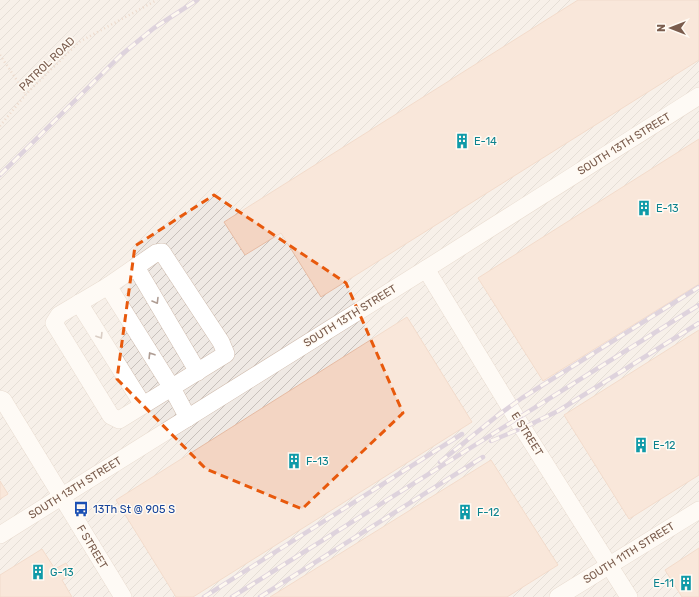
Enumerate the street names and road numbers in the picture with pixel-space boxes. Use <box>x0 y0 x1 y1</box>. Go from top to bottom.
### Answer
street label: PATROL ROAD <box>16 34 78 94</box>
street label: SOUTH 13TH STREET <box>575 110 673 178</box>
street label: SOUTH 13TH STREET <box>301 282 399 350</box>
street label: E STREET <box>508 410 546 459</box>
street label: SOUTH 13TH STREET <box>26 454 124 522</box>
street label: SOUTH 11TH STREET <box>581 519 678 586</box>
street label: F STREET <box>74 523 111 572</box>

